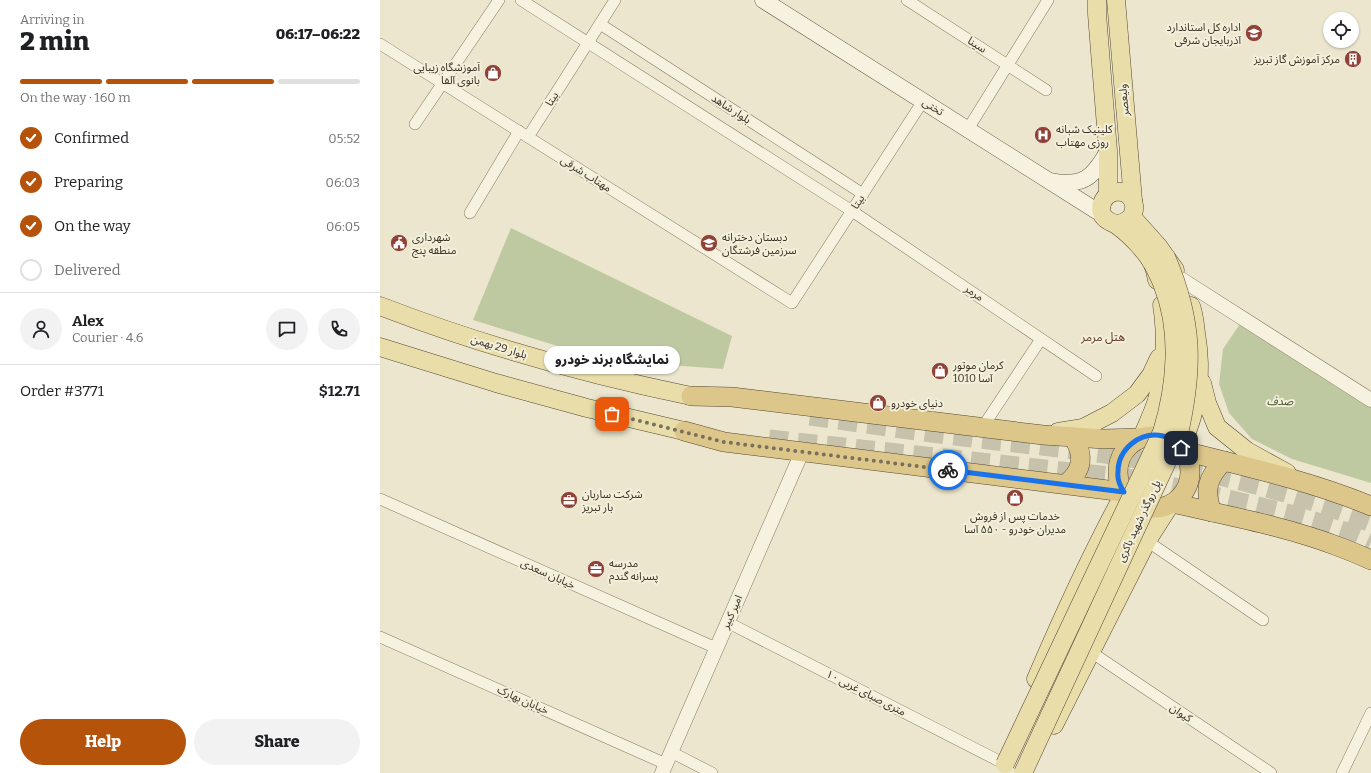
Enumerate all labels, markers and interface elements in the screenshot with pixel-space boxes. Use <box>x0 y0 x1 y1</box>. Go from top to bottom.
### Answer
text: Arriving in <box>20 12 85 27</box>
map controls <box>1323 12 1359 48</box>
button: locate <box>1323 12 1359 48</box>
place label: اداره کل استاندارد آذربایجان شرقی <box>1167 21 1242 47</box>
school or university icon: اداره کل استاندارد آذربایجان شرقی <box>1244 23 1264 43</box>
text: 06:17–06:22 <box>276 25 360 43</box>
text: 2 min <box>20 26 90 57</box>
street label: سینا <box>965 34 989 56</box>
building icon: مرکز آموزش گاز تبریز <box>1343 49 1363 69</box>
place label: مرکز آموزش گاز تبریز <box>1253 53 1340 66</box>
place label: آموزشگاه زیبایی بانوی آلفا <box>413 61 481 87</box>
shop icon: آموزشگاه زیبایی بانوی آلفا <box>483 63 503 83</box>
street label: ولیعصر <box>1116 83 1132 118</box>
street label: بیتا <box>543 89 561 109</box>
text: On the way · 160 m <box>20 90 131 105</box>
street label: بلوار شاهد <box>709 91 753 127</box>
street label: تختى <box>920 96 946 118</box>
place label: کلینیک شبانه روزی مهتاب <box>1056 123 1113 149</box>
hospital icon: کلینیک شبانه روزی مهتاب <box>1033 125 1053 145</box>
icon: check <box>20 127 42 149</box>
text: Confirmed <box>54 129 129 147</box>
text: 05:52 <box>328 131 360 146</box>
street label: مهتاب شرقی <box>558 153 614 195</box>
icon: check <box>20 171 42 193</box>
text: Preparing <box>54 173 123 191</box>
text: 06:03 <box>326 175 360 190</box>
street label: بیتا <box>849 192 867 212</box>
icon: check <box>20 215 42 237</box>
text: On the way <box>54 217 131 235</box>
text: 06:05 <box>326 219 360 234</box>
place label: شهرداری منطقه پنج <box>412 231 457 258</box>
place label: دبستان دخترانه سرزمین فرشتگان <box>722 231 797 257</box>
public building icon: شهرداری منطقه پنج <box>389 233 409 253</box>
school or university icon: دبستان دخترانه سرزمین فرشتگان <box>699 233 719 253</box>
text: Delivered <box>54 261 121 279</box>
street label: مرمر <box>961 282 986 304</box>
button: person <box>20 308 62 350</box>
button: chat <box>266 308 308 350</box>
button: phone <box>318 308 360 350</box>
text: Alex <box>72 312 104 330</box>
text: Courier · 4.6 <box>72 330 144 345</box>
district label: هتل مرمر <box>1080 330 1125 344</box>
street label: بلوار 29 بهمن <box>469 332 529 362</box>
callout: نمایشگاه برند خودرو <box>544 346 680 374</box>
text: نمایشگاه برند خودرو <box>555 352 669 367</box>
place label: کرمان موتور 1010 آسا <box>952 359 1004 385</box>
shop icon: کرمان موتور 1010 آسا <box>930 361 950 381</box>
text: Order #3771 <box>20 382 104 400</box>
text: $12.71 <box>319 382 360 400</box>
shop icon: دنیای خودرو <box>868 393 888 413</box>
park label: صدف <box>1267 395 1294 408</box>
pin <box>595 397 629 431</box>
place label: دنیای خودرو <box>891 397 943 410</box>
icon: bag <box>601 403 623 425</box>
pin <box>1164 431 1198 465</box>
icon: home <box>1170 437 1192 459</box>
courier <box>928 450 968 490</box>
icon: bike <box>937 459 959 481</box>
street label: پل روگذر شهید باکری <box>1114 478 1165 564</box>
place label: شرکت ساربان بار تبریز <box>581 488 643 514</box>
shop icon: خدمات پس از فروش مدیران خودرو - ۵۵۰ آسا <box>1005 488 1025 508</box>
office icon: شرکت ساربان بار تبریز <box>559 490 579 510</box>
place label: خدمات پس از فروش مدیران خودرو - ۵۵۰ آسا <box>964 510 1066 536</box>
street label: خیابان سعدی <box>519 556 578 592</box>
place label: مدرسه پسرانه گندم <box>609 557 658 584</box>
office icon: مدرسه پسرانه گندم <box>586 559 606 579</box>
street label: امیر کبیر <box>718 593 745 632</box>
street label: ۱۰ متری صبای غربی <box>824 667 908 719</box>
street label: خیابان بهارک <box>495 683 551 717</box>
street label: کیوان <box>1167 701 1195 725</box>
button: Help <box>20 719 186 765</box>
button: Share <box>194 719 360 765</box>

